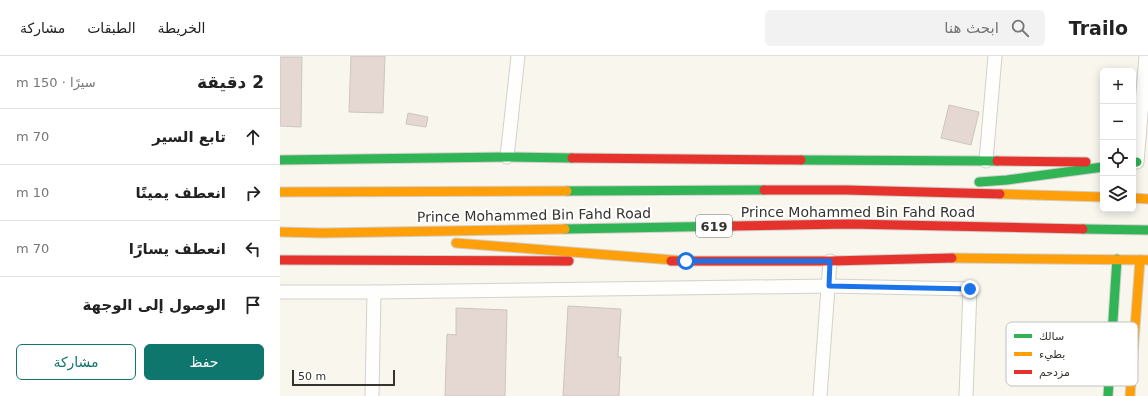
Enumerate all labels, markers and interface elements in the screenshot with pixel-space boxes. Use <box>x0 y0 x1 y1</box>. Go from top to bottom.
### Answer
search box <box>765 10 1045 46</box>
icon: search <box>1009 17 1031 39</box>
text: Trailo <box>1069 17 1128 39</box>
text: ابحث هنا <box>944 19 999 37</box>
text: مشاركة <box>20 20 65 36</box>
text: الطبقات <box>87 20 136 36</box>
text: الخريطة <box>158 20 205 36</box>
map controls <box>1100 68 1136 212</box>
button: + <box>1100 68 1136 104</box>
text: 2 دقيقة <box>197 72 264 92</box>
text: سيرًا · 150 m <box>16 75 96 90</box>
button: − <box>1100 104 1136 140</box>
icon: ahead <box>242 126 264 148</box>
text: تابع السير <box>152 128 226 146</box>
text: 70 m <box>16 129 49 144</box>
button: locate <box>1100 140 1136 176</box>
button: layers <box>1100 176 1136 212</box>
icon: right <box>242 182 264 204</box>
text: انعطف يمينًا <box>135 184 226 202</box>
text: 10 m <box>16 185 49 200</box>
street label: Prince Mohammed Bin Fahd Road <box>741 204 975 220</box>
street label: Prince Mohammed Bin Fahd Road <box>417 205 651 225</box>
road number: 619 <box>696 215 732 237</box>
icon: left <box>242 238 264 260</box>
text: انعطف يسارًا <box>129 240 226 258</box>
text: 70 m <box>16 241 49 256</box>
route start <box>677 252 695 270</box>
route end <box>961 280 979 298</box>
icon: arrive <box>242 294 264 316</box>
text: الوصول إلى الوجهة <box>83 296 226 314</box>
legend <box>1006 322 1138 386</box>
text: سالك <box>1039 330 1064 343</box>
button: مشاركة <box>16 344 136 380</box>
button: حفظ <box>144 344 264 380</box>
text: بطيء <box>1039 348 1065 361</box>
text: مزدحم <box>1039 366 1070 379</box>
scale bar <box>292 368 395 387</box>
text: 50 m <box>298 370 326 383</box>

